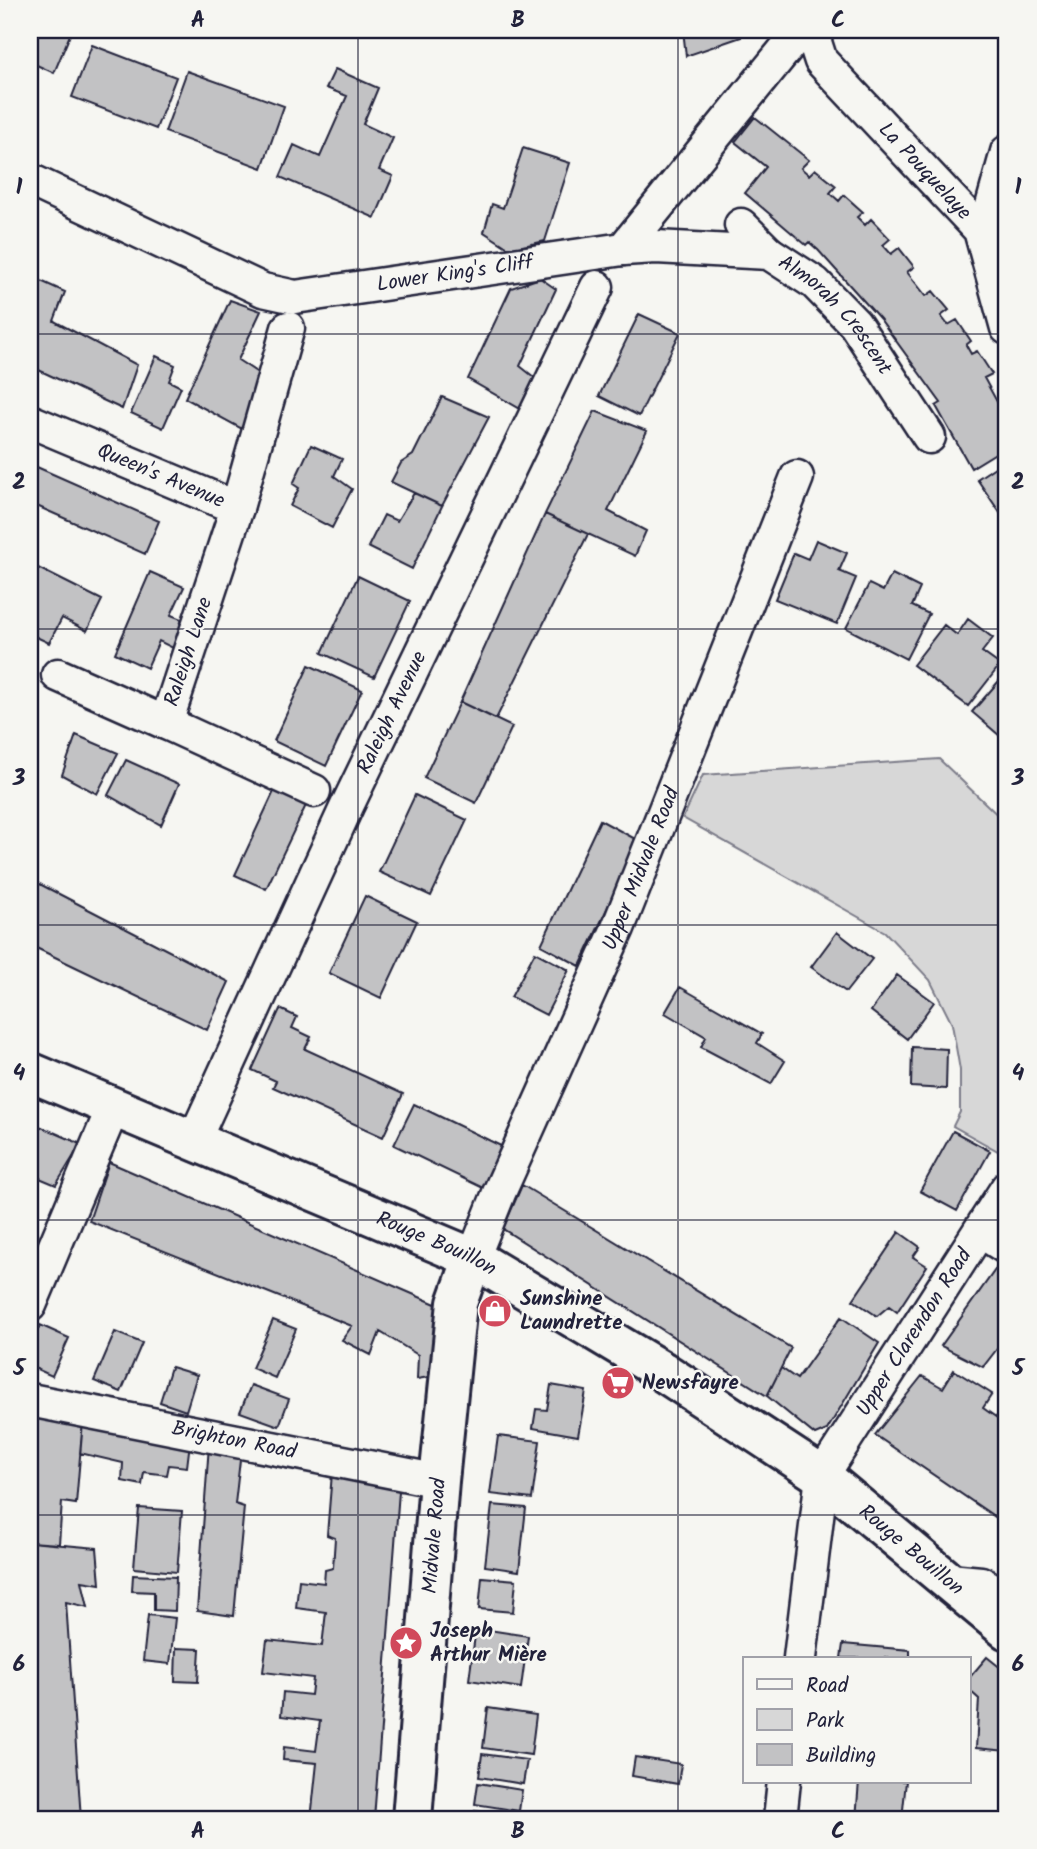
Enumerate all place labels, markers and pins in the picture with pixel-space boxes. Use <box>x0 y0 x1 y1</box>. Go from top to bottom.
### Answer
place label: Sunshine Laundrette <box>520 1283 622 1340</box>
shop icon: Sunshine Laundrette <box>476 1292 514 1330</box>
supermarket icon: Newsfayre <box>599 1364 637 1402</box>
place label: Newsfayre <box>642 1367 739 1400</box>
place label: Joseph Arthur Mière <box>430 1615 547 1672</box>
place icon: Joseph Arthur Mière <box>387 1624 425 1662</box>

